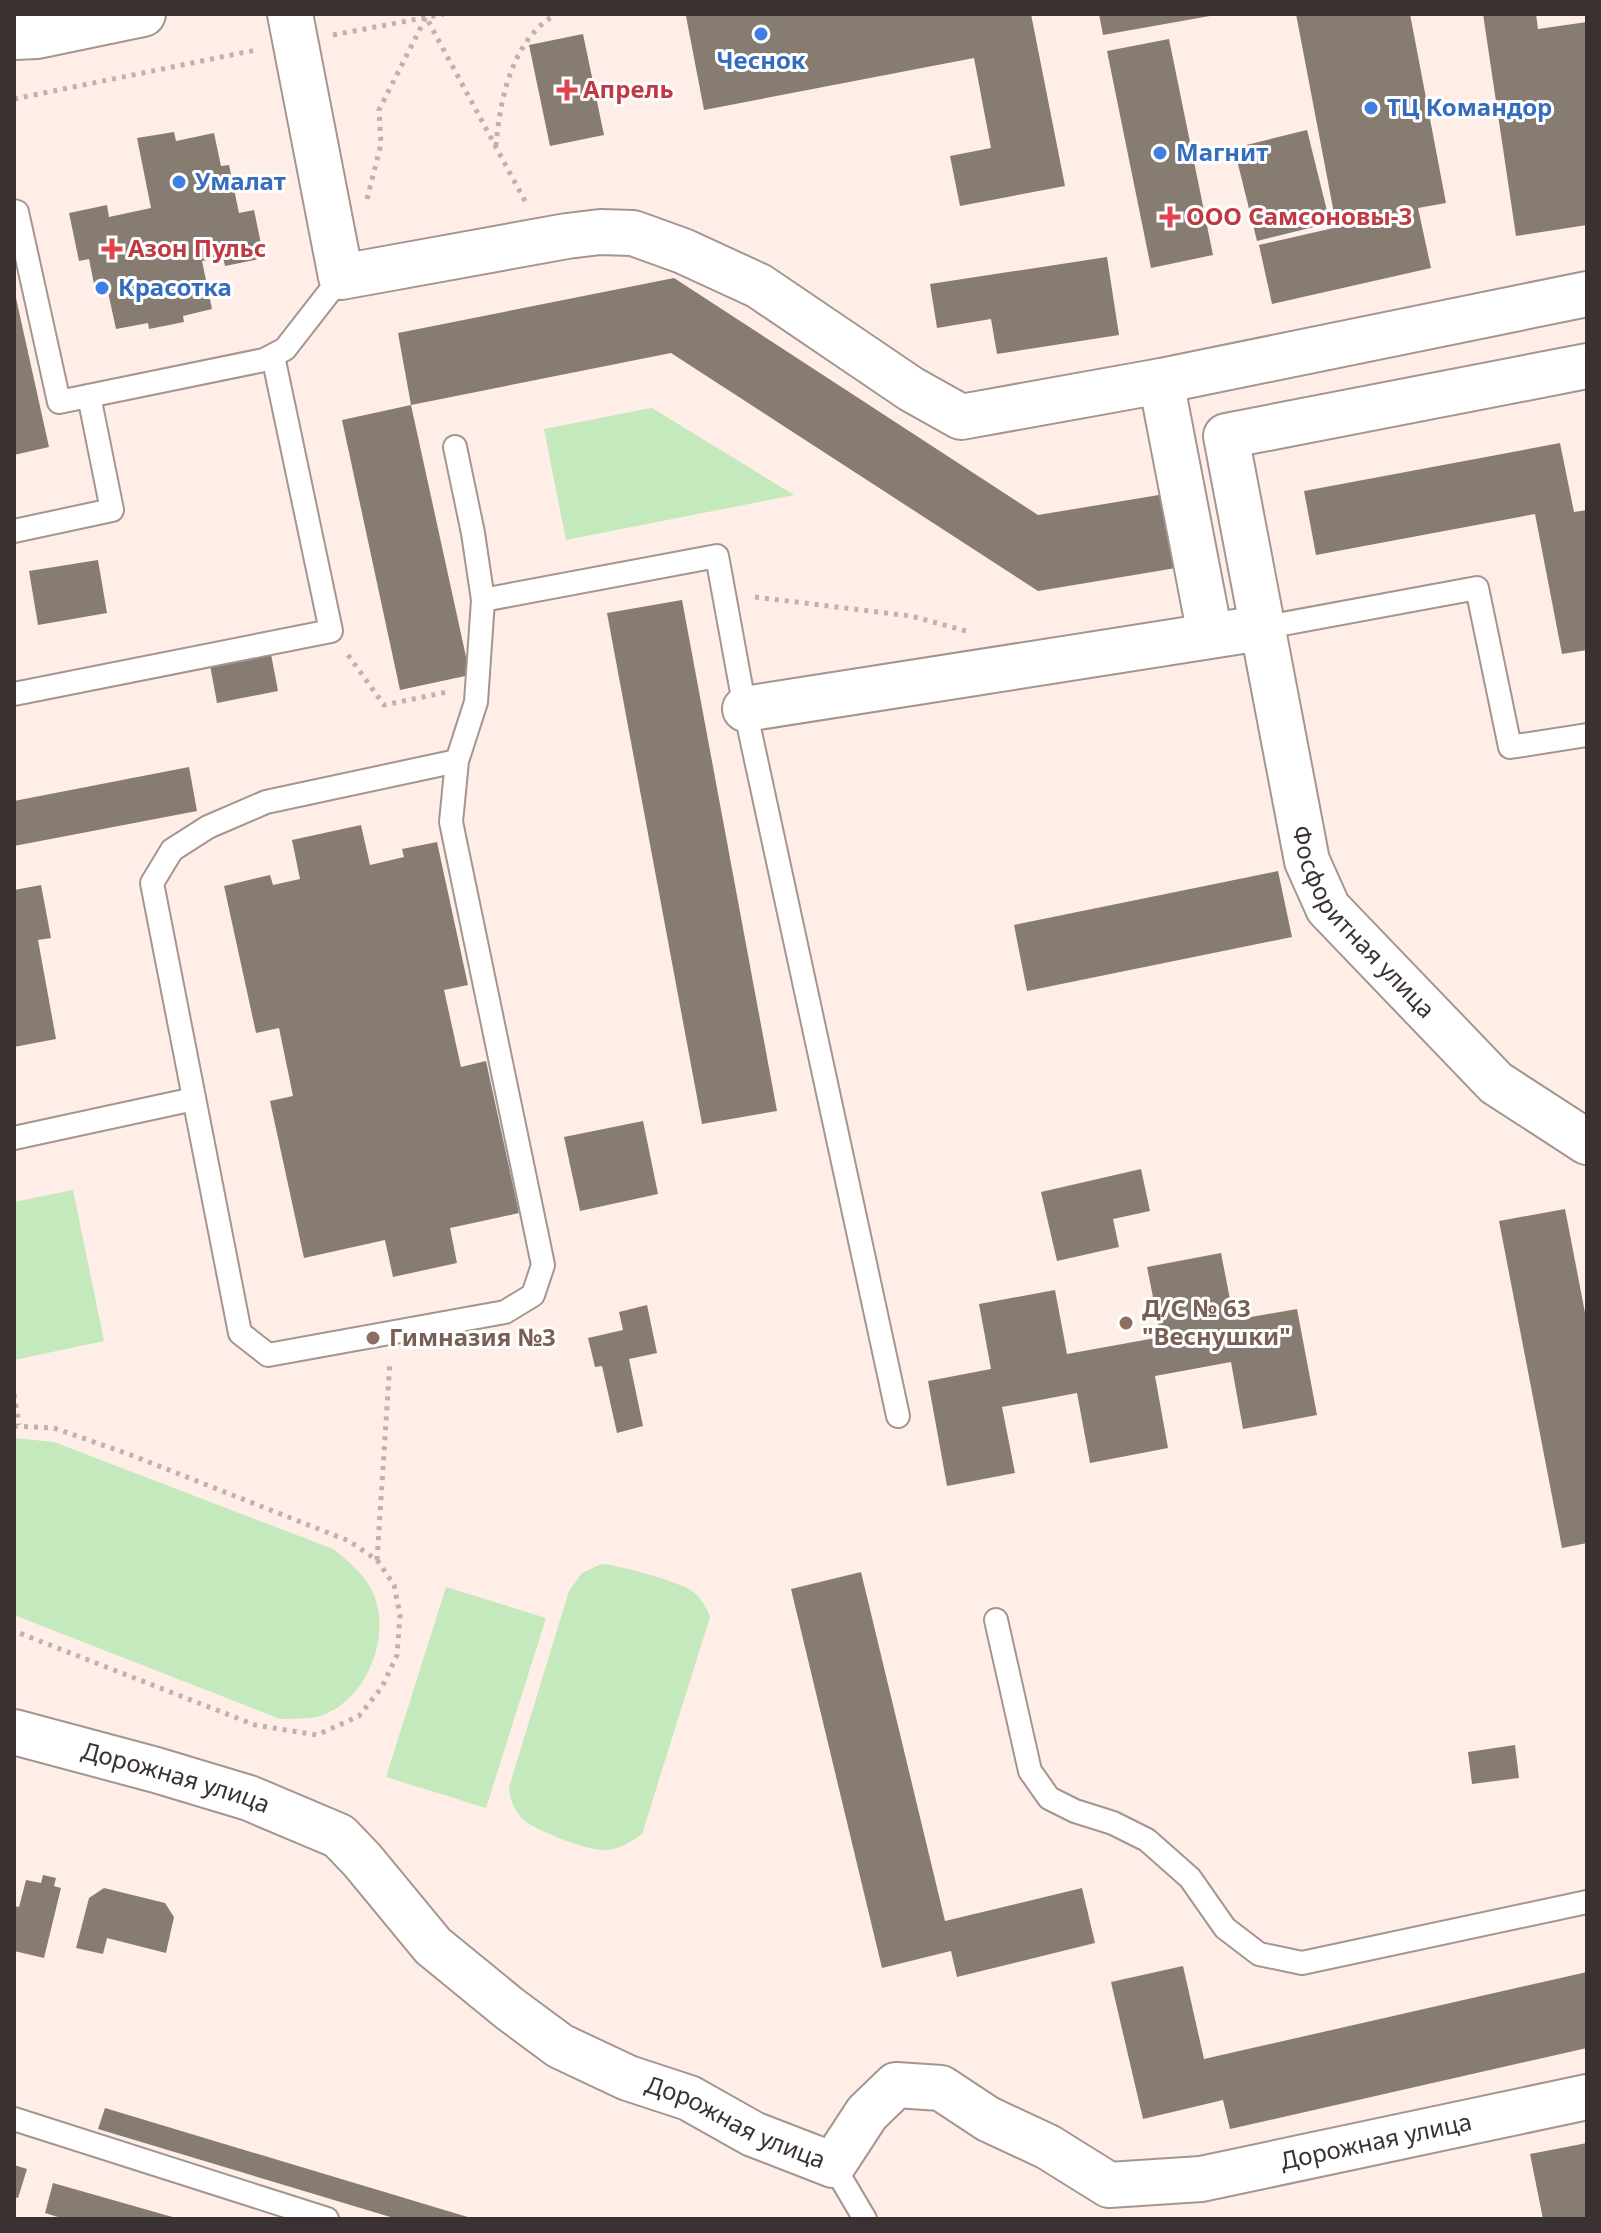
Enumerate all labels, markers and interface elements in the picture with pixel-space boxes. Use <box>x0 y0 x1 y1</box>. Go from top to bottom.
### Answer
marker: Чеснок <box>752 25 770 43</box>
place label: Чеснок <box>716 43 806 76</box>
place label: Апрель <box>583 72 674 105</box>
marker: Апрель <box>558 81 576 99</box>
place label: ТЦ Командор <box>1387 90 1552 123</box>
marker: ТЦ Командор <box>1362 99 1380 117</box>
place label: Магнит <box>1176 135 1268 168</box>
marker: Магнит <box>1151 144 1169 162</box>
place label: Умалат <box>195 164 286 197</box>
marker: Умалат <box>170 173 188 191</box>
place label: ООО Самсоновы-3 <box>1186 199 1412 232</box>
marker: ООО Самсоновы-3 <box>1161 208 1179 226</box>
place label: Азон Пульс <box>128 231 266 264</box>
marker: Азон Пульс <box>103 240 121 258</box>
place label: Красотка <box>118 270 232 303</box>
marker: Красотка <box>93 279 111 297</box>
street label: Фосфоритная улица <box>1286 823 1443 1025</box>
place label: Д/С № 63 "Веснушки" <box>1142 1291 1291 1352</box>
marker: Д/С № 63 "Веснушки" <box>1117 1314 1135 1332</box>
place label: Гимназия №3 <box>389 1320 556 1353</box>
marker: Гимназия №3 <box>364 1329 382 1347</box>
street label: Дорожная улица <box>78 1733 276 1820</box>
street label: Дорожная улица <box>642 2067 831 2176</box>
street label: Дорожная улица <box>1277 2104 1474 2177</box>

